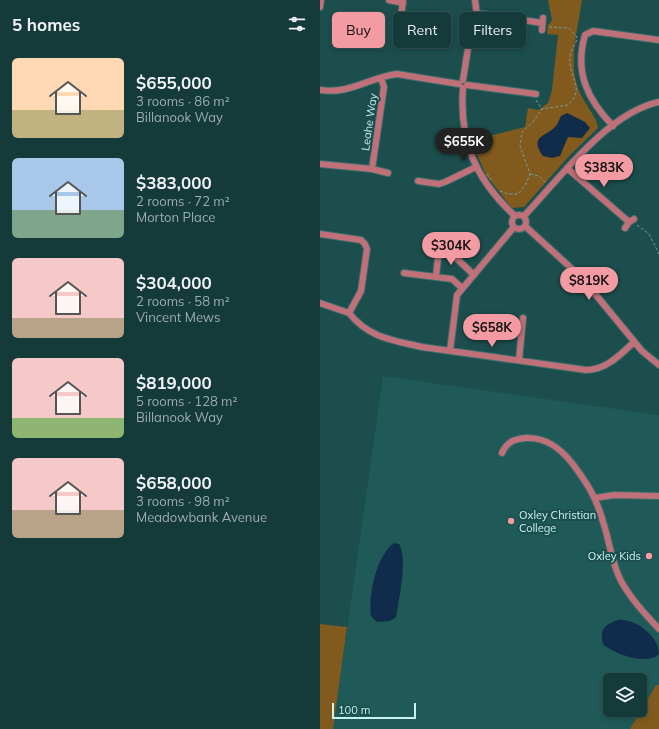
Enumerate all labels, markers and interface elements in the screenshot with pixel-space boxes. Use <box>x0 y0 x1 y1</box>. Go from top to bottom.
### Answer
chip: Buy <box>332 12 385 48</box>
chip: Rent <box>393 12 451 48</box>
chip: Filters <box>459 12 526 48</box>
icon: filters <box>286 13 308 35</box>
text: 5 homes <box>12 14 80 35</box>
text: $655,000 <box>136 72 212 93</box>
icon: home <box>44 74 92 122</box>
street label: Leahe Way <box>358 92 380 152</box>
text: 3 rooms · 86 m² <box>136 93 230 109</box>
text: Billanook Way <box>136 109 223 125</box>
pin: $655K <box>436 128 492 162</box>
text: $655K <box>444 133 484 149</box>
pin: $383K <box>576 154 632 188</box>
text: $383K <box>584 159 624 175</box>
text: $383,000 <box>136 172 212 193</box>
icon: home <box>44 174 92 222</box>
text: 2 rooms · 72 m² <box>136 193 230 209</box>
text: Morton Place <box>136 209 215 225</box>
pin: $304K <box>423 232 479 266</box>
text: $304K <box>431 237 471 253</box>
pin: $819K <box>561 267 617 301</box>
text: $304,000 <box>136 272 212 293</box>
text: $819K <box>569 272 609 288</box>
icon: home <box>44 274 92 322</box>
text: 2 rooms · 58 m² <box>136 293 230 309</box>
text: Vincent Mews <box>136 309 220 325</box>
pin: $658K <box>464 314 520 348</box>
text: $658K <box>472 319 512 335</box>
text: $819,000 <box>136 372 212 393</box>
icon: home <box>44 374 92 422</box>
text: 5 rooms · 128 m² <box>136 393 237 409</box>
text: Billanook Way <box>136 409 223 425</box>
text: $658,000 <box>136 472 212 493</box>
icon: home <box>44 474 92 522</box>
text: 3 rooms · 98 m² <box>136 493 230 509</box>
place label: Oxley Christian College <box>519 508 596 535</box>
text: Meadowbank Avenue <box>136 509 267 525</box>
marker: Oxley Christian College <box>506 516 516 526</box>
place label: Oxley Kids <box>588 549 641 563</box>
marker: Oxley Kids <box>644 551 654 561</box>
map controls <box>603 673 647 717</box>
button: layers <box>603 673 647 717</box>
scale bar <box>332 701 416 720</box>
text: 100 m <box>338 703 370 717</box>

